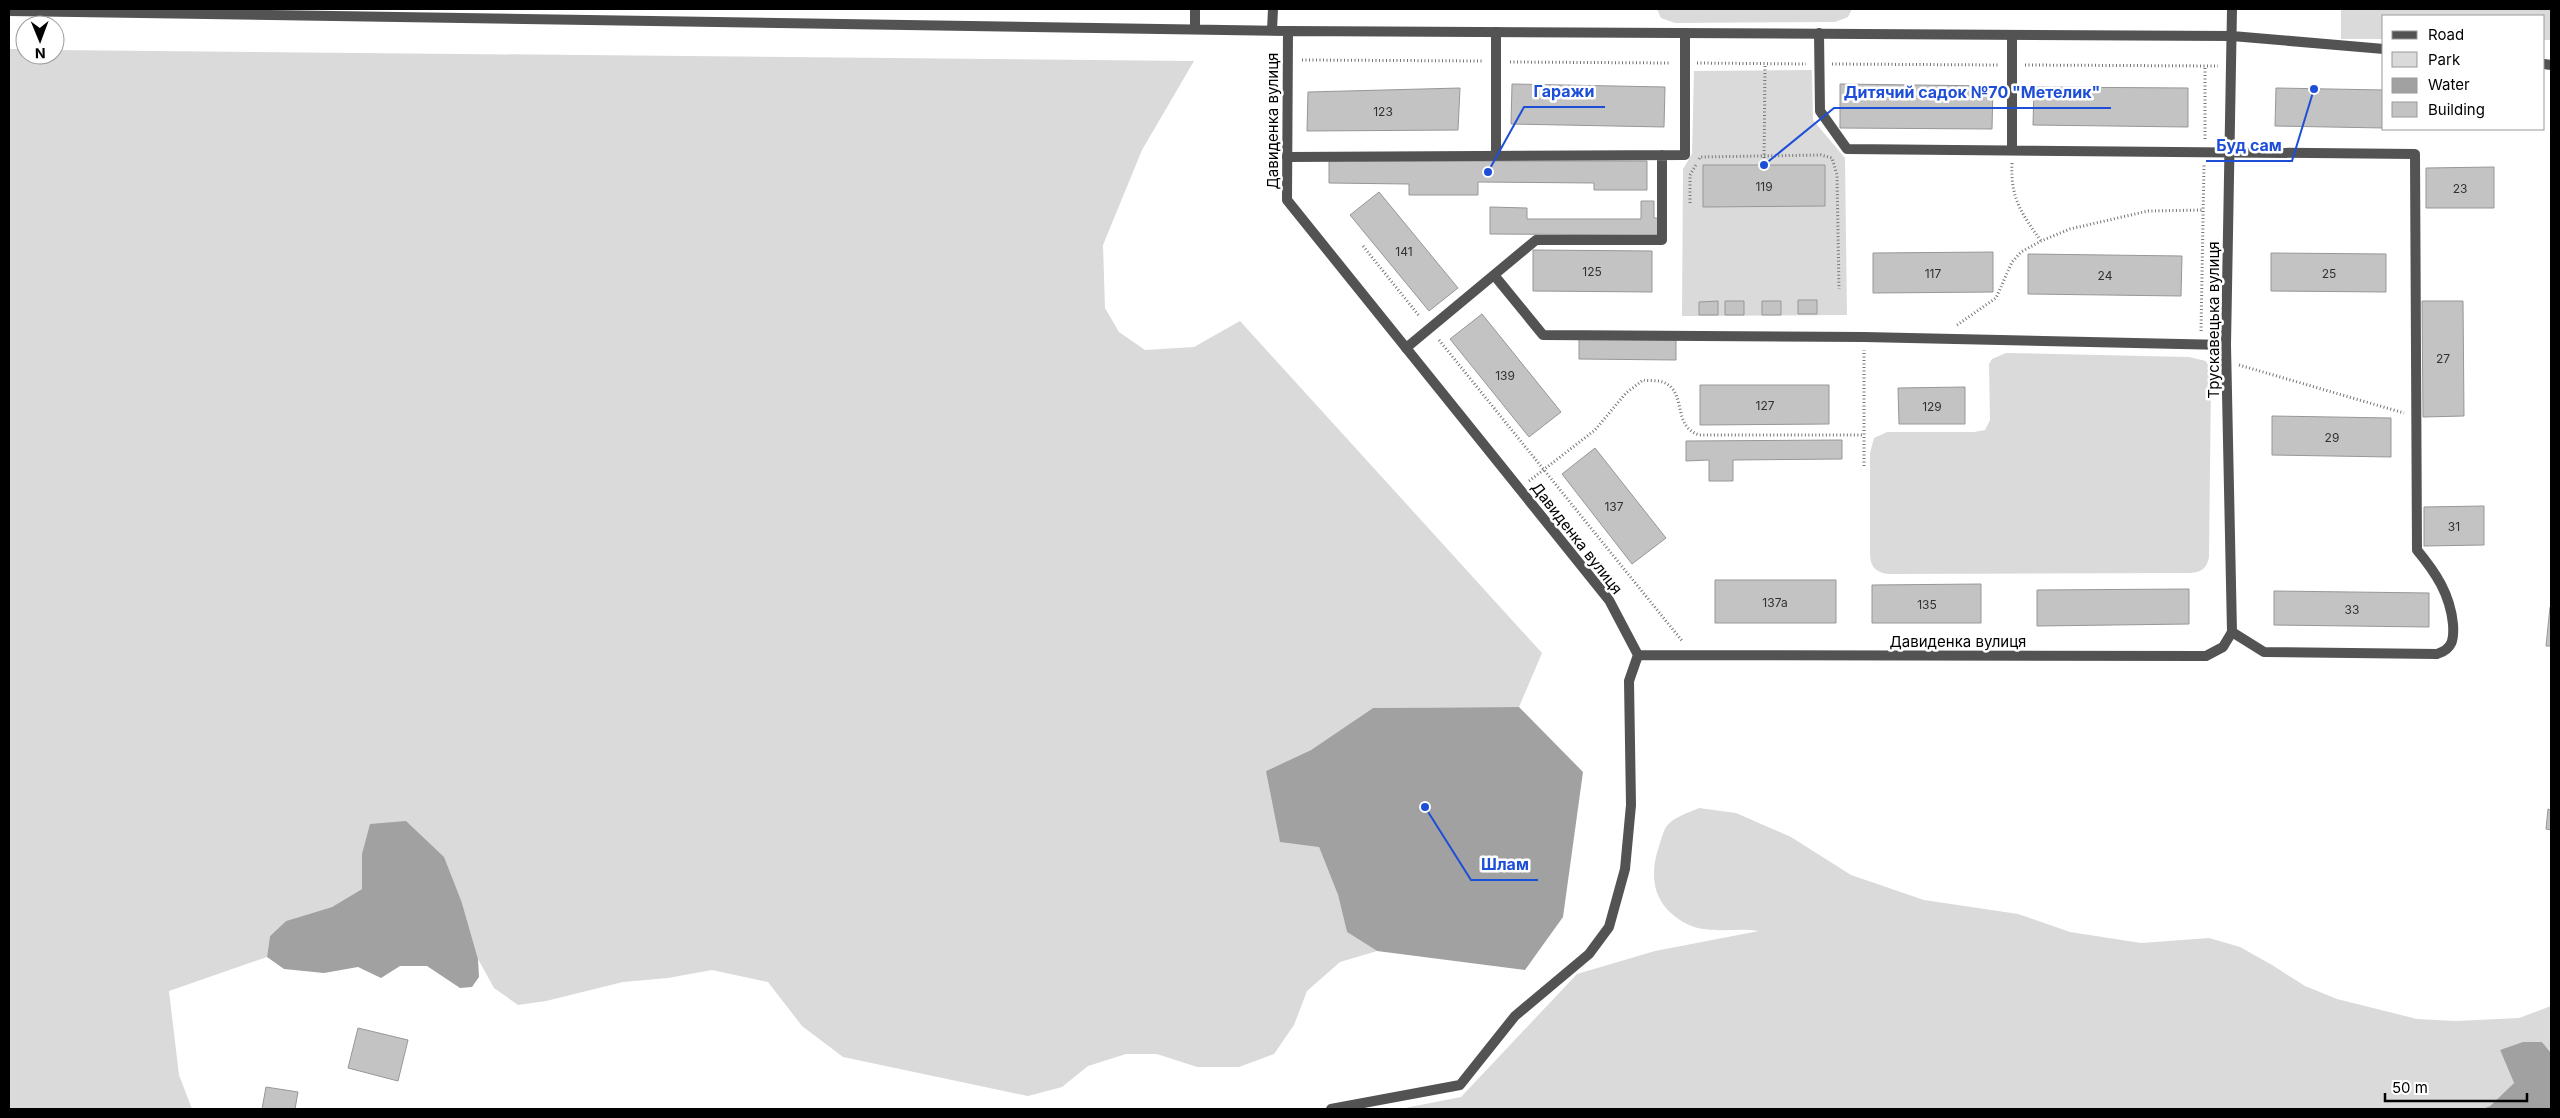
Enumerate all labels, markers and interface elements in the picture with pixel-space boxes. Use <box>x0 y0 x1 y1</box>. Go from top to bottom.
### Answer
north arrow <box>15 15 65 65</box>
legend <box>2382 15 2545 130</box>
text: Road <box>2428 25 2464 44</box>
text: N <box>35 45 46 62</box>
text: Park <box>2428 50 2461 69</box>
street label: Давиденка вулиця <box>1263 53 1282 189</box>
text: Water <box>2428 75 2470 94</box>
callout: Гаражи <box>1524 76 1605 107</box>
callout: Дитячий садок №70 "Метелик" <box>1834 77 2111 108</box>
text: Гаражи <box>1534 81 1594 101</box>
text: Дитячий садок №70 "Метелик" <box>1844 82 2100 102</box>
text: Building <box>2428 100 2485 119</box>
house number: 123 <box>1373 104 1393 119</box>
callout: Буд сам <box>2206 130 2292 161</box>
text: Буд сам <box>2216 135 2282 155</box>
house number: 119 <box>1755 179 1773 194</box>
house number: 23 <box>2453 181 2467 196</box>
street label: Трускавецька вулиця <box>2204 241 2223 399</box>
house number: 141 <box>1395 244 1413 259</box>
house number: 125 <box>1582 264 1602 279</box>
house number: 117 <box>1925 266 1941 281</box>
house number: 25 <box>2322 266 2336 281</box>
house number: 24 <box>2098 268 2113 283</box>
house number: 27 <box>2436 351 2450 366</box>
house number: 139 <box>1495 368 1515 383</box>
house number: 127 <box>1756 398 1775 413</box>
house number: 129 <box>1922 399 1942 414</box>
house number: 29 <box>2325 430 2339 445</box>
street label: Давиденка вулиця <box>1527 478 1627 598</box>
house number: 137 <box>1604 499 1624 514</box>
house number: 31 <box>2448 519 2460 534</box>
house number: 137а <box>1762 595 1788 610</box>
house number: 135 <box>1917 597 1937 612</box>
house number: 33 <box>2345 602 2359 617</box>
street label: Давиденка вулиця <box>1890 632 2026 651</box>
callout: Шлам <box>1471 849 1538 880</box>
text: Шлам <box>1481 854 1529 874</box>
scale bar <box>2385 1070 2528 1102</box>
text: 50 m <box>2392 1078 2428 1097</box>

